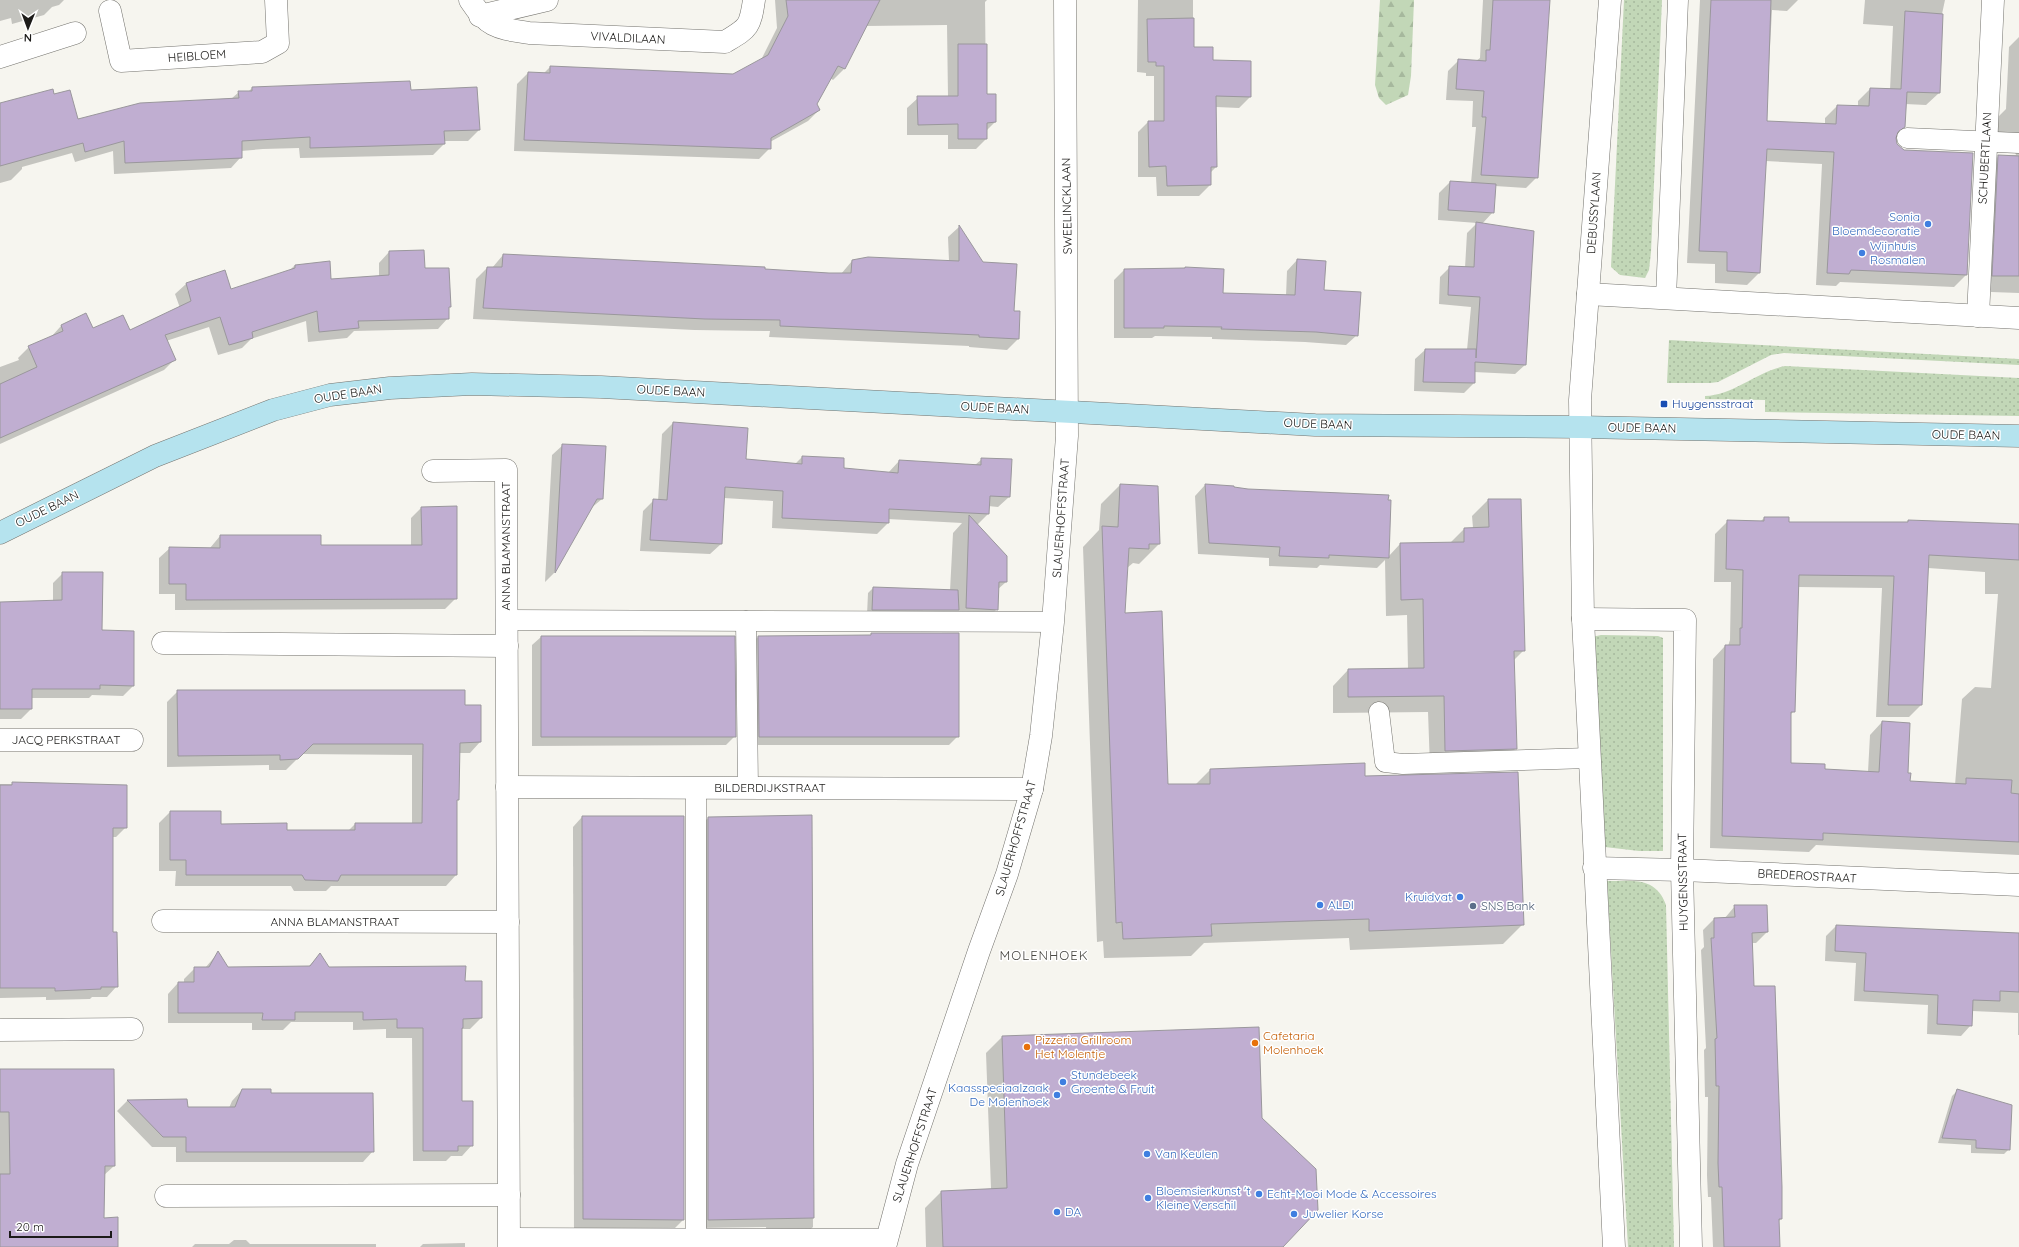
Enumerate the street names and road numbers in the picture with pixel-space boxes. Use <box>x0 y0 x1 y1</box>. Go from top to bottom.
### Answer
street label: VIVALDILAAN <box>590 28 666 47</box>
street label: HEIBLOEM <box>167 46 227 65</box>
street label: SCHUBERTLAAN <box>1975 112 1994 204</box>
street label: SWEELINCKLAAN <box>1058 158 1075 254</box>
street label: DEBUSSYLAAN <box>1583 171 1604 255</box>
street label: OUDE BAAN <box>313 381 383 406</box>
street label: OUDE BAAN <box>636 381 706 400</box>
street label: OUDE BAAN <box>960 398 1030 417</box>
street label: OUDE BAAN <box>1284 415 1353 432</box>
street label: OUDE BAAN <box>1608 419 1676 436</box>
street label: OUDE BAAN <box>1932 426 2000 443</box>
street label: SLAUERHOFFSTRAAT <box>1049 458 1072 578</box>
street label: ANNA BLAMANSTRAAT <box>498 482 513 610</box>
street label: OUDE BAAN <box>13 487 81 530</box>
street label: JACQ PERKSTRAAT <box>12 732 121 747</box>
street label: SLAUERHOFFSTRAAT <box>992 778 1039 897</box>
street label: BILDERDIJKSTRAAT <box>714 780 826 795</box>
street label: HUYGENSSTRAAT <box>1674 833 1691 931</box>
street label: BREDEROSTRAAT <box>1757 865 1857 886</box>
street label: ANNA BLAMANSTRAAT <box>271 914 399 929</box>
street label: SLAUERHOFFSTRAAT <box>889 1086 940 1204</box>

